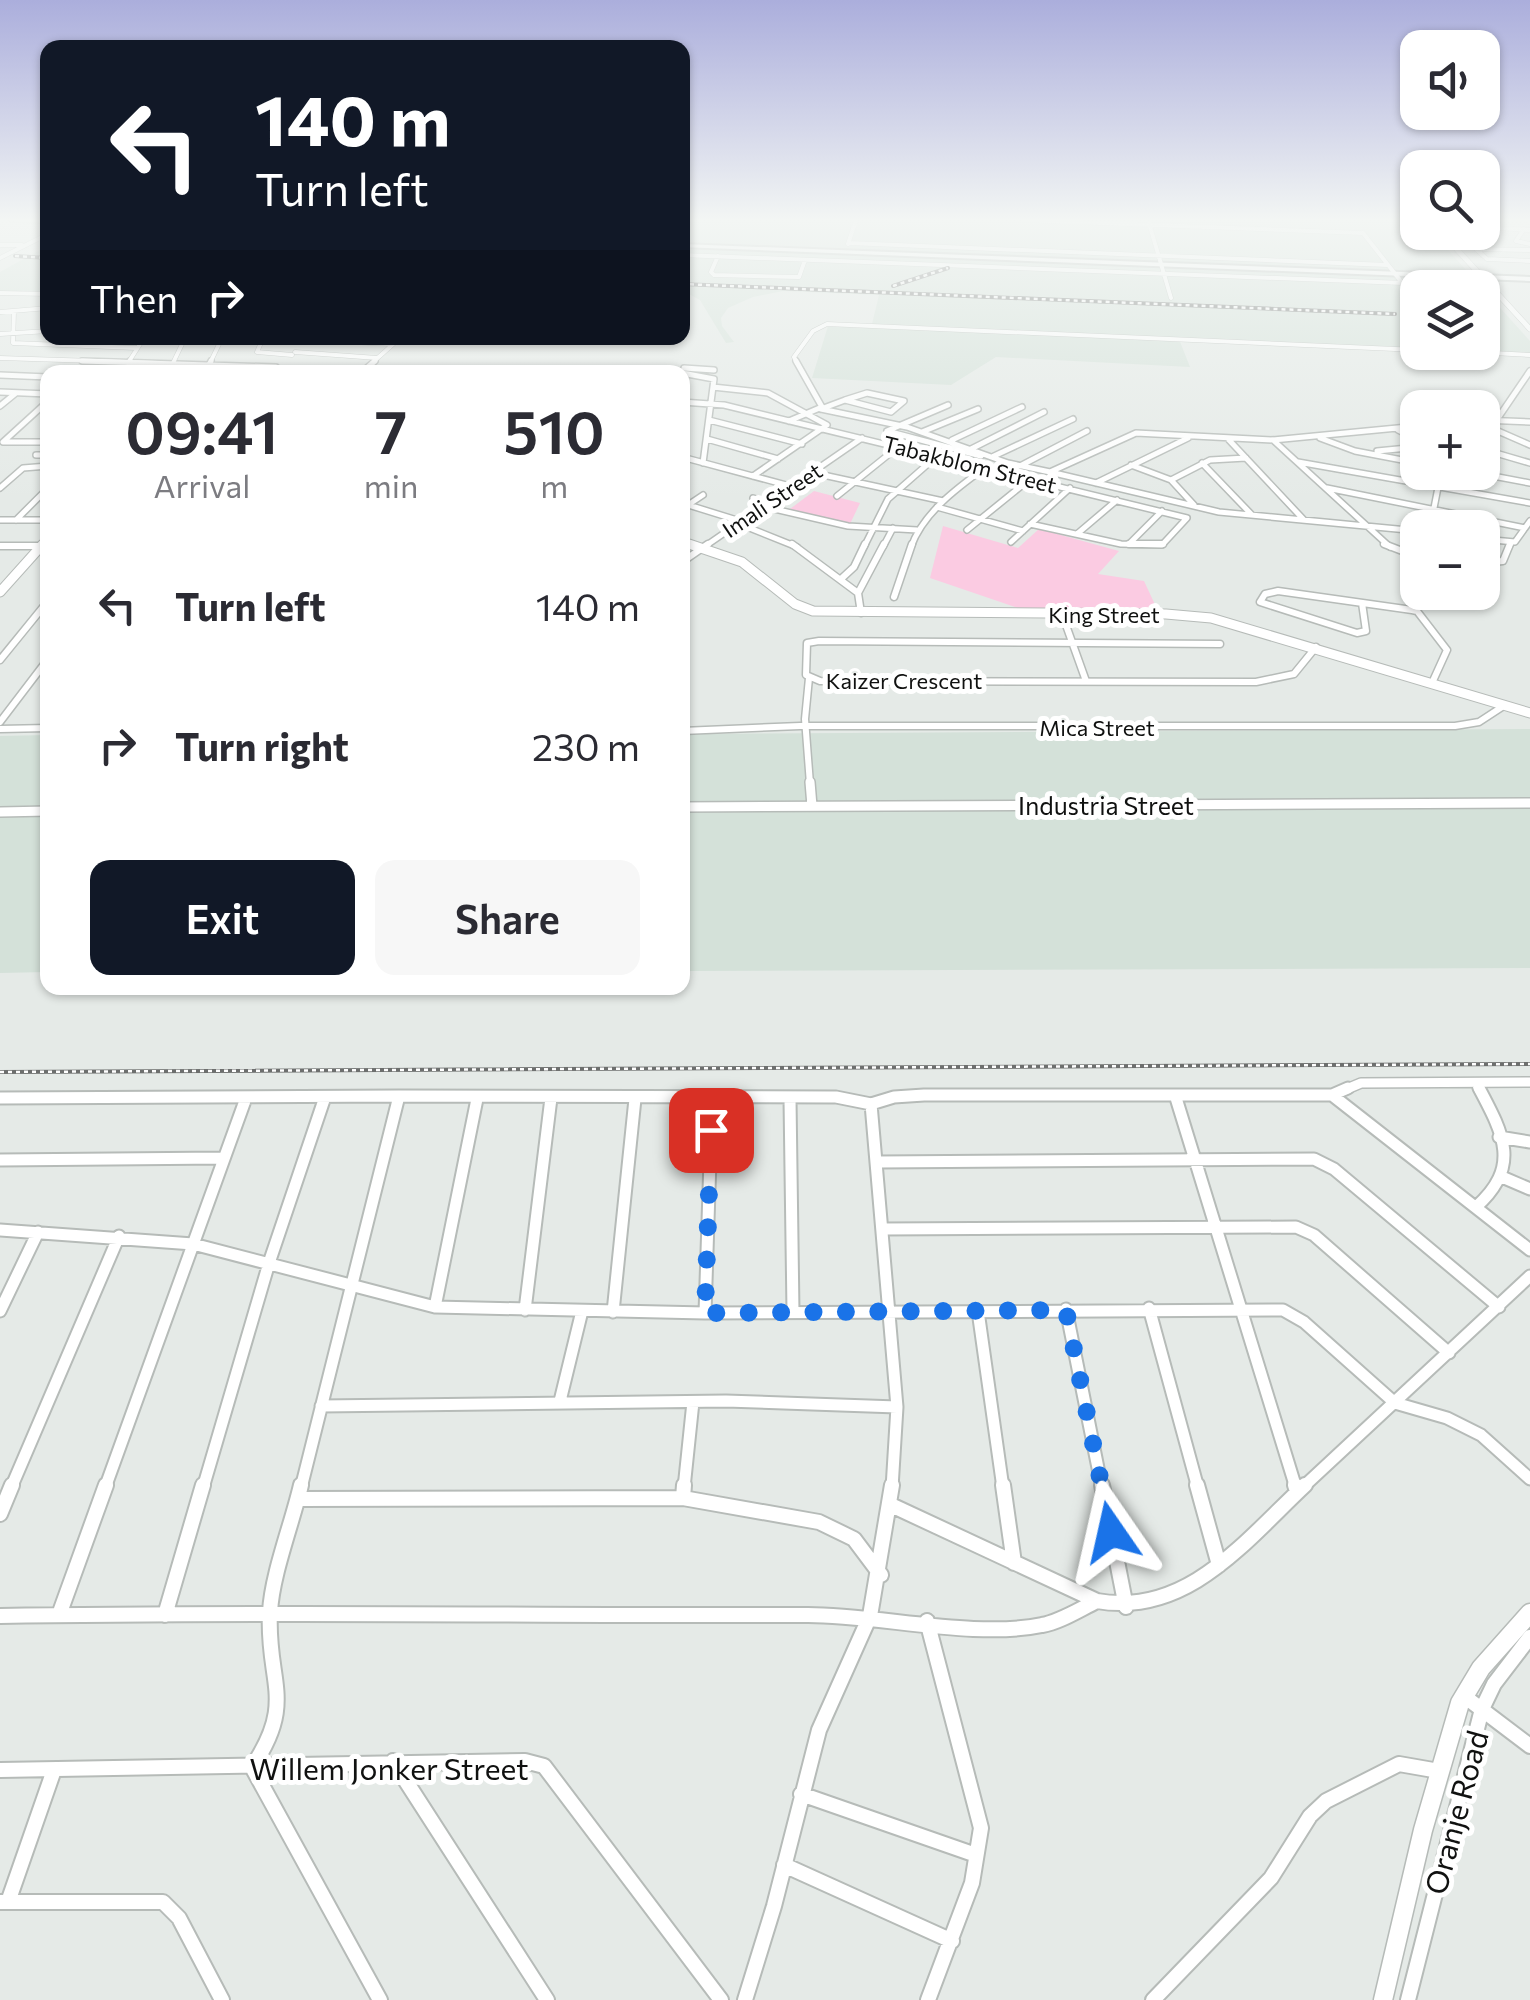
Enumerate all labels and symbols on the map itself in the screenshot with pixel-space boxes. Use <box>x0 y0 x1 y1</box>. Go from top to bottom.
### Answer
street label: Tabakblom Street <box>881 429 1059 499</box>
street label: Imali Street <box>717 457 827 543</box>
street label: King Street <box>1048 601 1160 628</box>
street label: Kaizer Crescent <box>826 667 982 694</box>
street label: Mica Street <box>1039 714 1155 741</box>
street label: Industria Street <box>1018 790 1194 820</box>
pin <box>669 1088 754 1173</box>
position arrow <box>1059 1480 1163 1584</box>
street label: Oranje Road <box>1415 1726 1495 1898</box>
street label: Willem Jonker Street <box>249 1749 529 1786</box>

